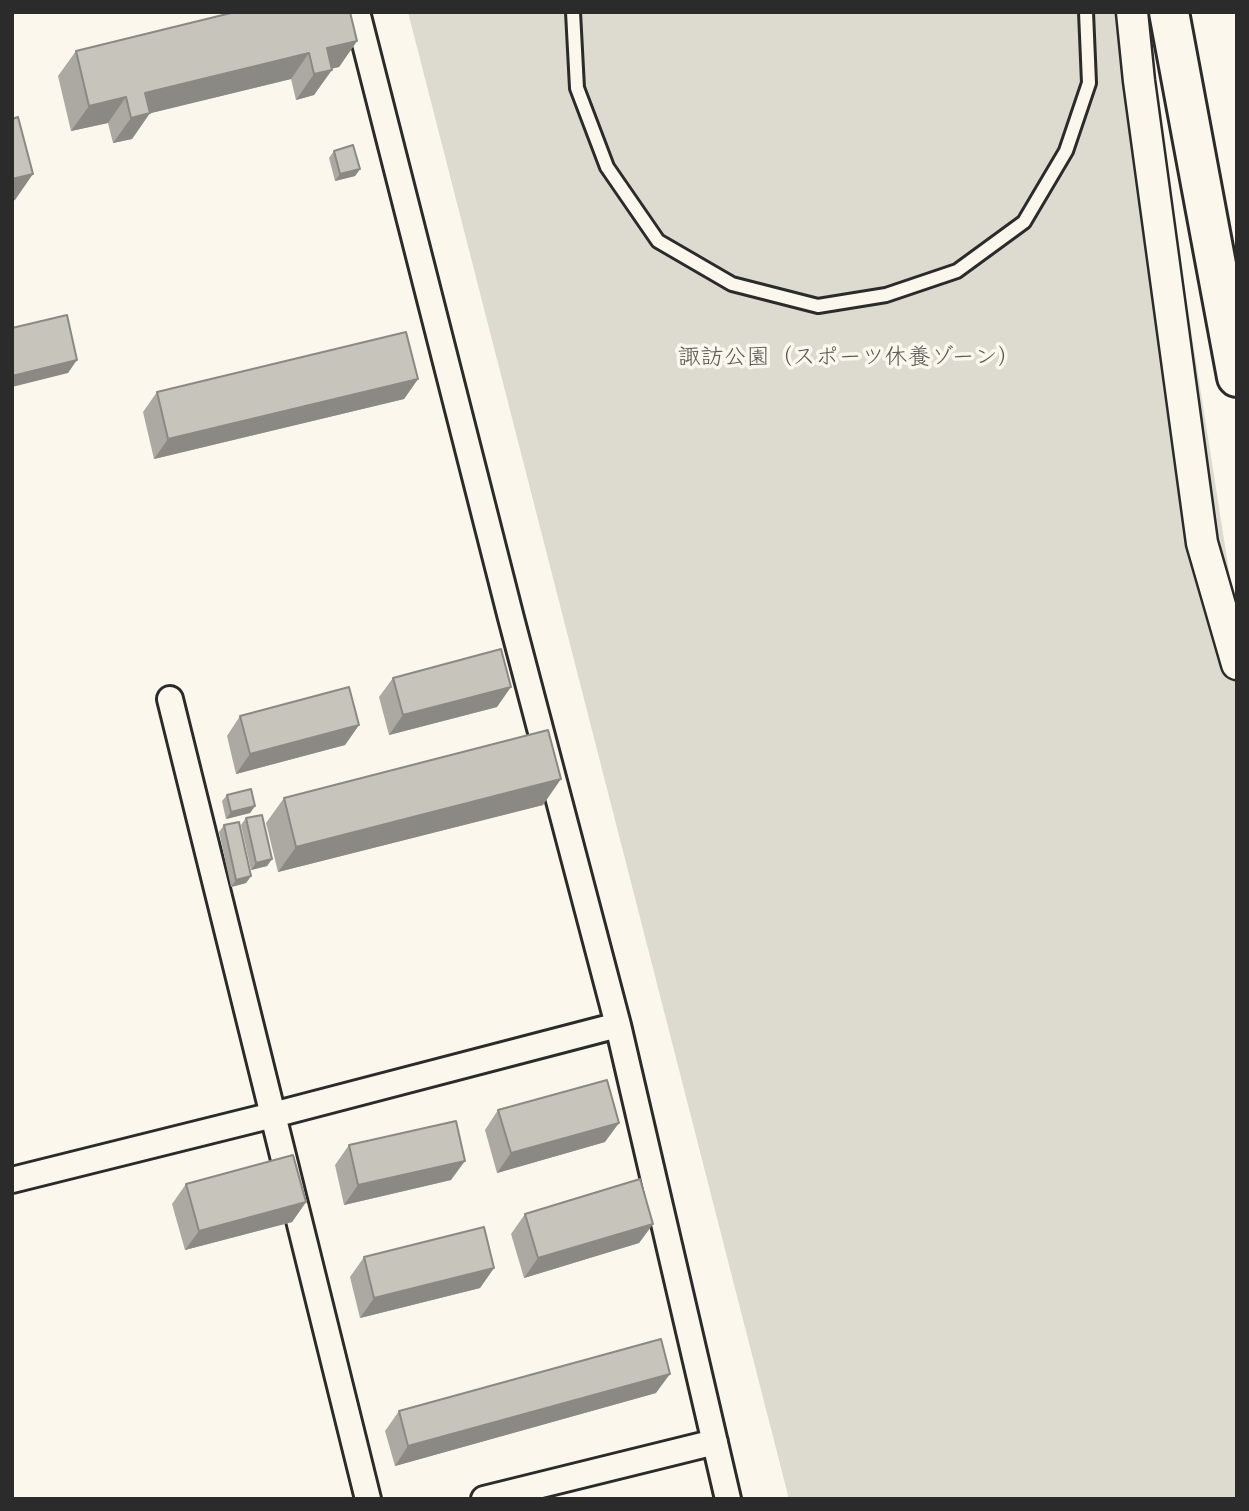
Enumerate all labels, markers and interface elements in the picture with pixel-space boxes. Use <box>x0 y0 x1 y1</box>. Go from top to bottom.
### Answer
park label: 諏訪公園（スポーツ休養ゾーン） <box>677 344 1021 372</box>

